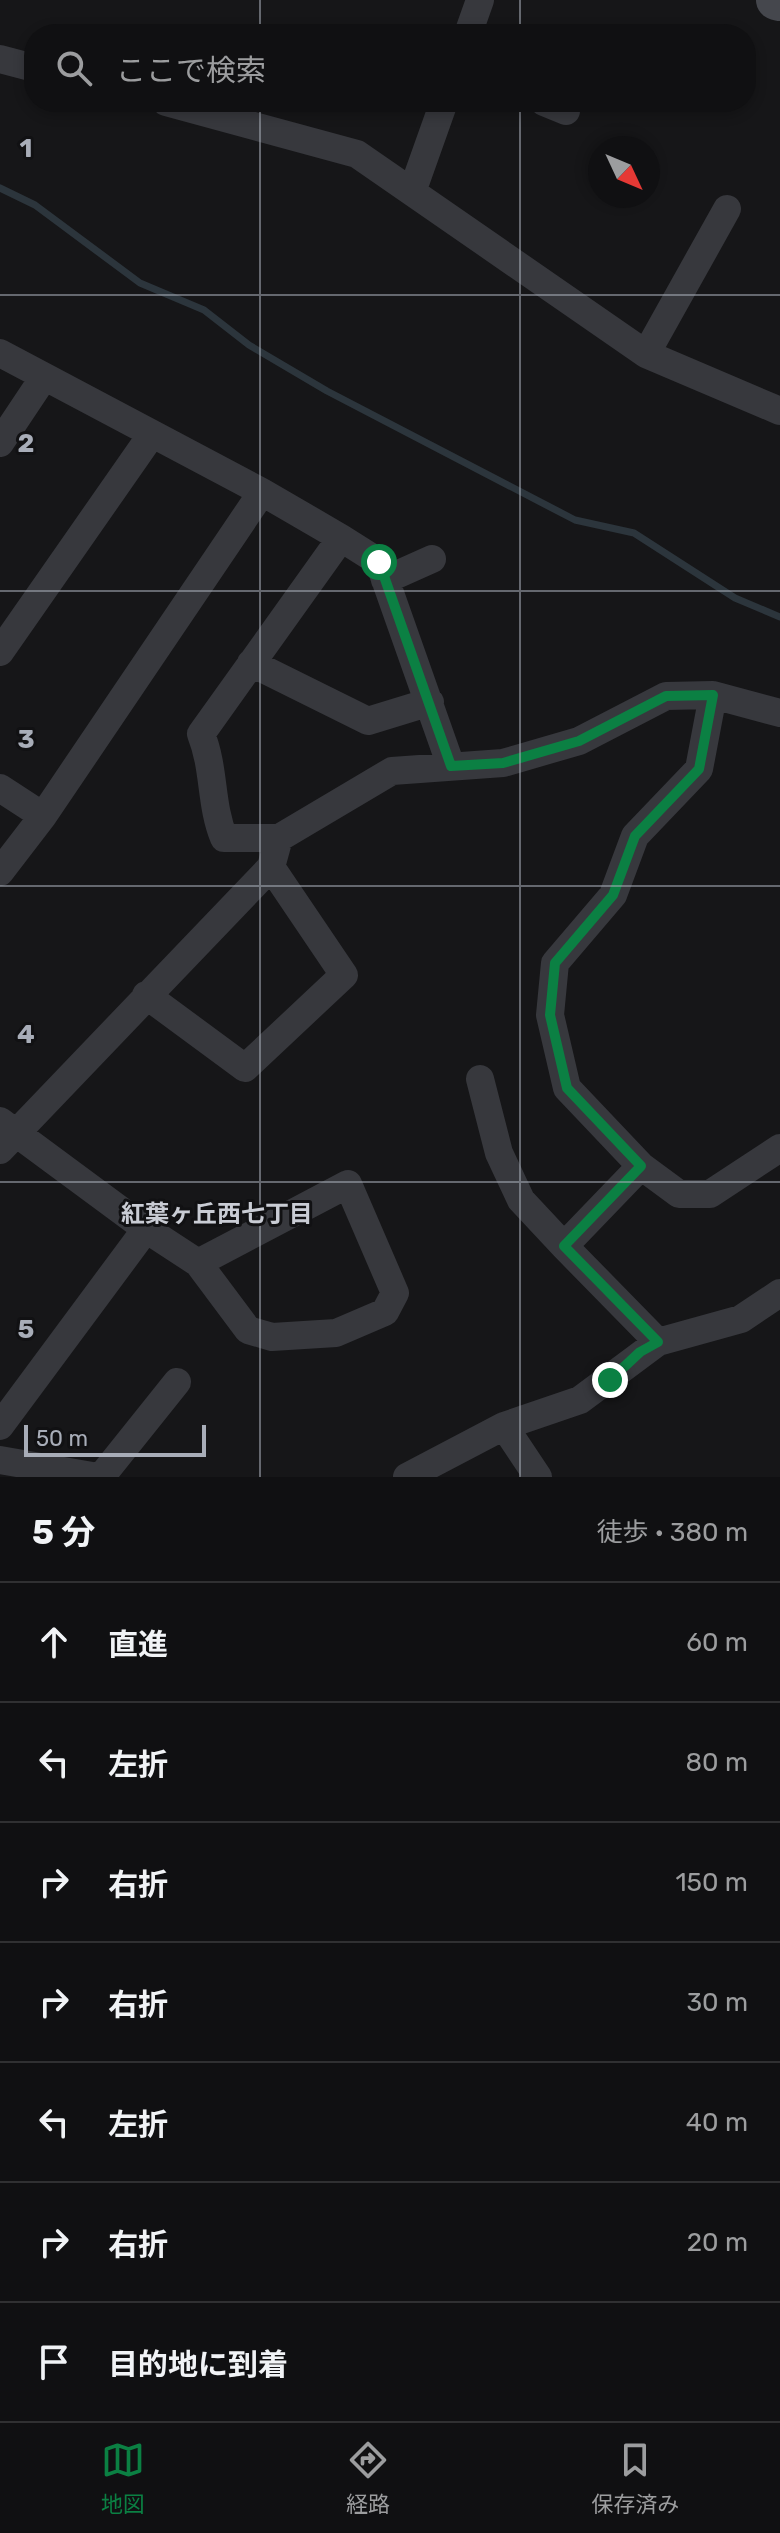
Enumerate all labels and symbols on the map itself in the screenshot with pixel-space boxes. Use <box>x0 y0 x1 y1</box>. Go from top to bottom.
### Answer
text: 1 <box>20 133 32 164</box>
north arrow <box>588 136 660 208</box>
text: 2 <box>18 428 34 459</box>
route start <box>361 544 397 580</box>
text: 3 <box>17 724 35 755</box>
text: 4 <box>17 1019 35 1050</box>
district label: 紅葉ヶ丘西七丁目 <box>121 1200 313 1228</box>
text: 5 <box>18 1314 34 1345</box>
route end <box>592 1362 628 1398</box>
scale bar <box>24 1421 206 1457</box>

